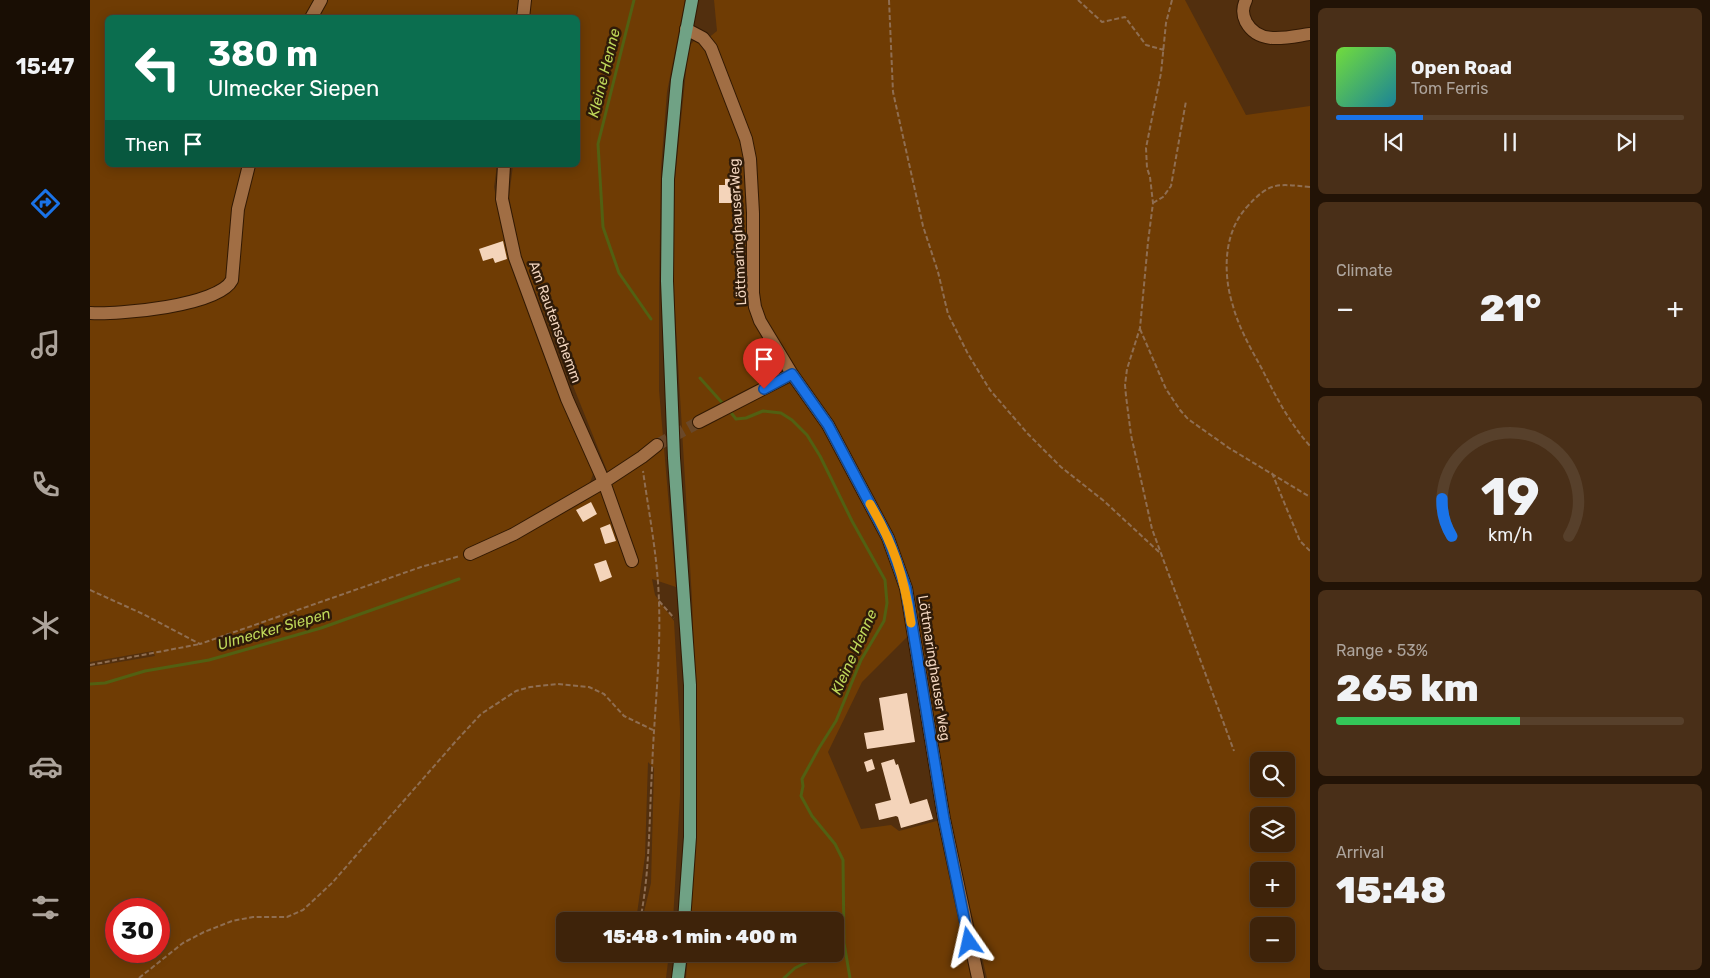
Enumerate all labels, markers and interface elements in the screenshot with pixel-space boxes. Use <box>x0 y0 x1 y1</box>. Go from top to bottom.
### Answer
water label: Kleine Henne <box>584 26 624 120</box>
text: 380 m <box>208 33 318 75</box>
icon: left <box>125 35 190 100</box>
text: 15:47 <box>16 53 74 80</box>
text: Open Road <box>1411 56 1512 79</box>
text: Ulmecker Siepen <box>208 75 379 102</box>
text: Tom Ferris <box>1411 79 1488 98</box>
icon: previous <box>1380 128 1408 156</box>
icon: pause <box>1496 128 1524 156</box>
icon: next <box>1612 128 1640 156</box>
icon: arrive <box>179 130 207 158</box>
text: Then <box>125 133 169 156</box>
street label: Löttmaringhauser Weg <box>726 158 750 306</box>
icon: directions <box>28 186 63 221</box>
street label: Am Rautenschemm <box>525 259 585 385</box>
text: Climate <box>1336 261 1393 280</box>
text: 21° <box>1480 285 1541 331</box>
text: − <box>1336 292 1354 325</box>
text: + <box>1667 292 1684 325</box>
icon: music <box>28 327 63 362</box>
pin <box>743 338 785 389</box>
icon: arrive <box>750 345 778 373</box>
text: 19 <box>1480 466 1540 528</box>
icon: phone <box>28 467 63 502</box>
text: km/h <box>1488 524 1532 545</box>
street label: Löttmaringhauser Weg <box>914 594 954 742</box>
water label: Ulmecker Siepen <box>215 604 333 654</box>
water label: Kleine Henne <box>827 606 881 697</box>
icon: climate <box>28 608 63 643</box>
text: Range · 53% <box>1336 641 1428 660</box>
text: 265 km <box>1336 665 1479 711</box>
icon: car <box>28 749 63 784</box>
map controls <box>1250 752 1295 962</box>
button: search <box>1250 752 1295 797</box>
button: layers <box>1250 807 1295 852</box>
text: Arrival <box>1336 843 1384 862</box>
button: + <box>1250 862 1295 907</box>
text: 15:48 <box>1336 867 1446 913</box>
icon: filters <box>28 890 63 925</box>
speed limit sign: 30 <box>105 898 170 963</box>
position arrow <box>942 915 994 967</box>
button: − <box>1250 917 1295 962</box>
text: 15:48 · 1 min · 400 m <box>603 925 797 948</box>

